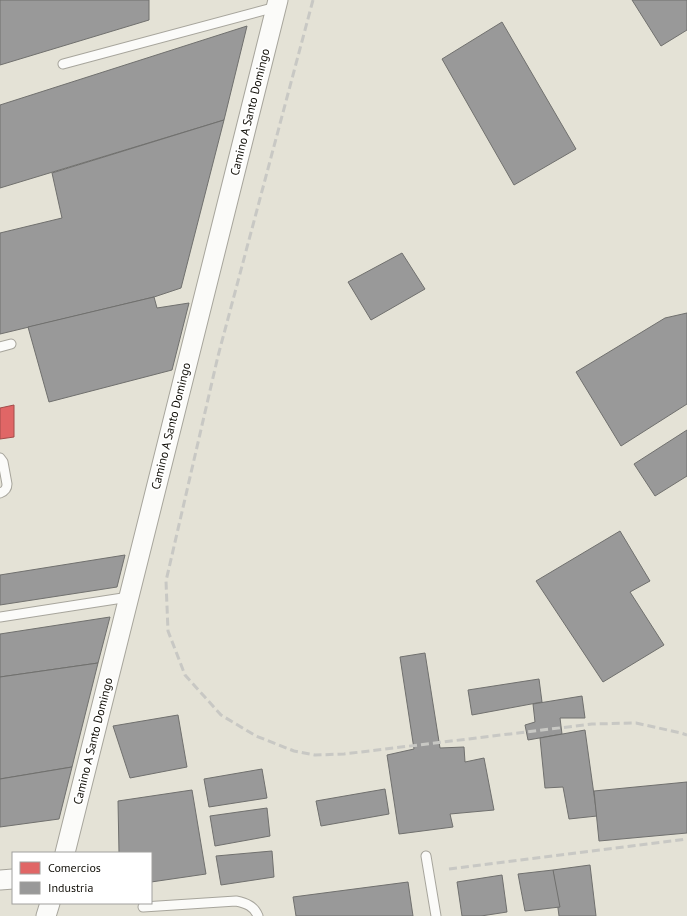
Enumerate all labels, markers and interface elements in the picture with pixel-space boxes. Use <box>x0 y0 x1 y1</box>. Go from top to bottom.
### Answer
street label: Camino A Santo Domingo <box>226 47 273 177</box>
street label: Camino A Santo Domingo <box>147 361 194 491</box>
street label: Camino A Santo Domingo <box>69 676 116 806</box>
legend <box>12 852 152 904</box>
text: Comercios <box>48 860 101 875</box>
text: Industria <box>48 880 93 895</box>

